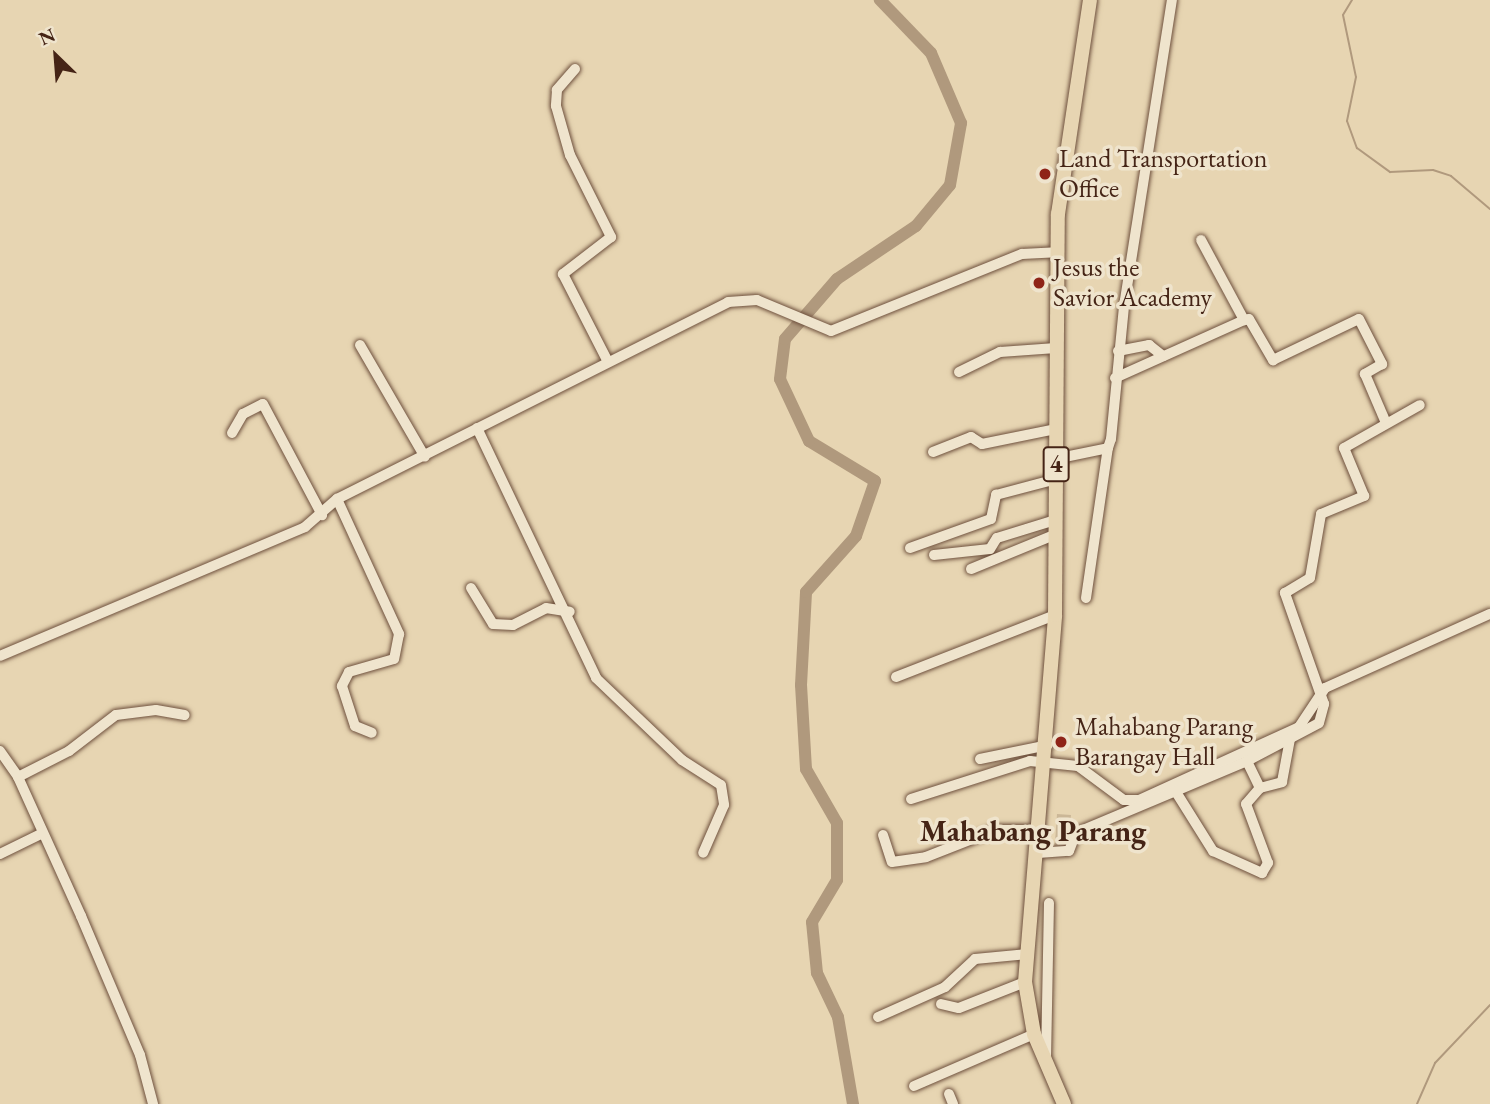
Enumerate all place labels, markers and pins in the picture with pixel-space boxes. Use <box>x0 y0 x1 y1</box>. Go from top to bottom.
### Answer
place label: Land Transportation Office <box>1059 143 1267 204</box>
marker: Land Transportation Office <box>1037 166 1053 182</box>
place label: Jesus the Savior Academy <box>1053 252 1212 314</box>
marker: Jesus the Savior Academy <box>1031 275 1047 291</box>
place label: Mahabang Parang Barangay Hall <box>1075 711 1253 772</box>
marker: Mahabang Parang Barangay Hall <box>1053 734 1069 750</box>

